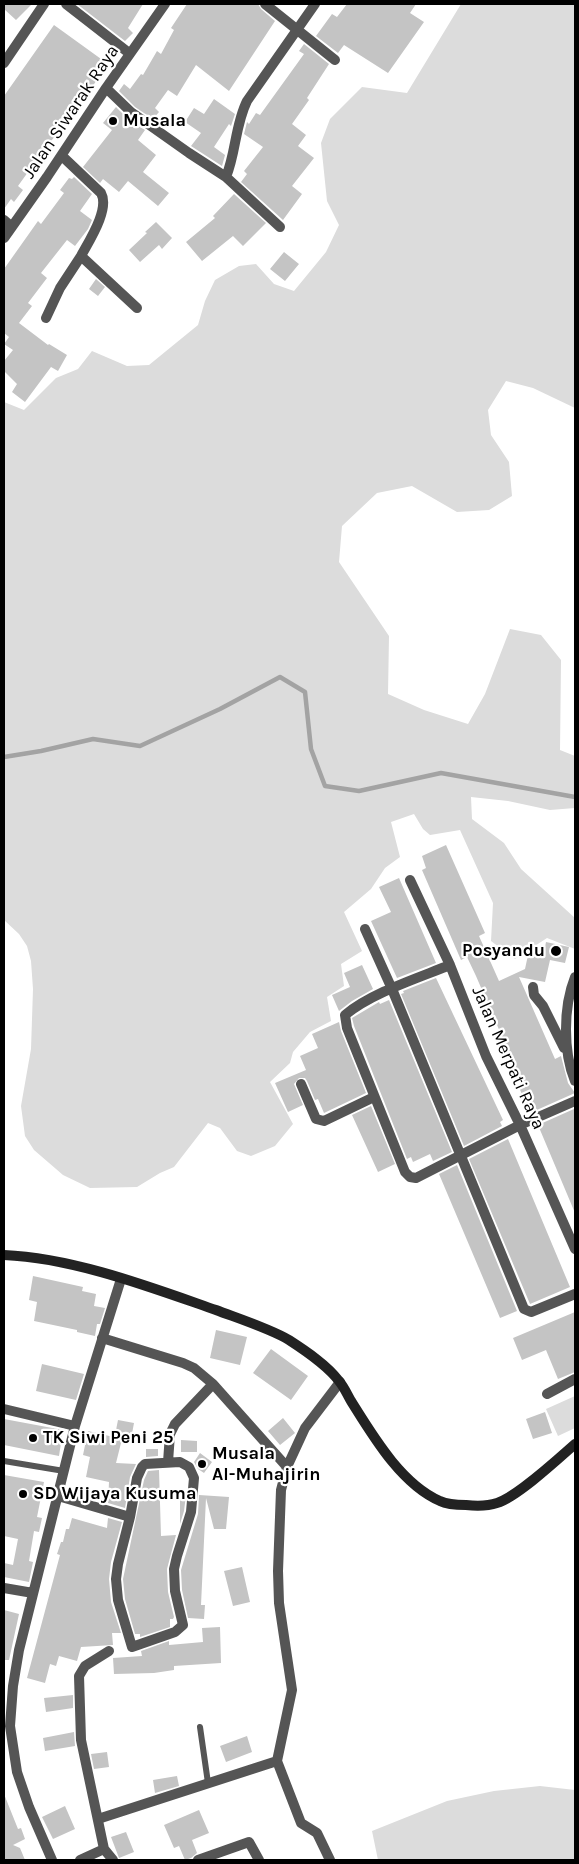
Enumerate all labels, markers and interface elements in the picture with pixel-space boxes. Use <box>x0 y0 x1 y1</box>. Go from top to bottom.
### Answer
street label: Jalan Siwarak Raya <box>18 41 124 183</box>
place label: Musala <box>123 110 186 132</box>
marker: Musala <box>107 115 119 127</box>
place label: Posyandu <box>462 940 545 962</box>
marker: Posyandu <box>549 944 563 958</box>
street label: Jalan Merpati Raya <box>467 983 549 1133</box>
place label: TK Siwi Peni 25 <box>43 1427 173 1449</box>
marker: TK Siwi Peni 25 <box>27 1432 39 1444</box>
place label: Musala Al-Muhajirin <box>212 1443 320 1486</box>
marker: Musala Al-Muhajirin <box>196 1458 208 1470</box>
place label: SD Wijaya Kusuma <box>33 1483 196 1505</box>
marker: SD Wijaya Kusuma <box>17 1488 29 1500</box>

